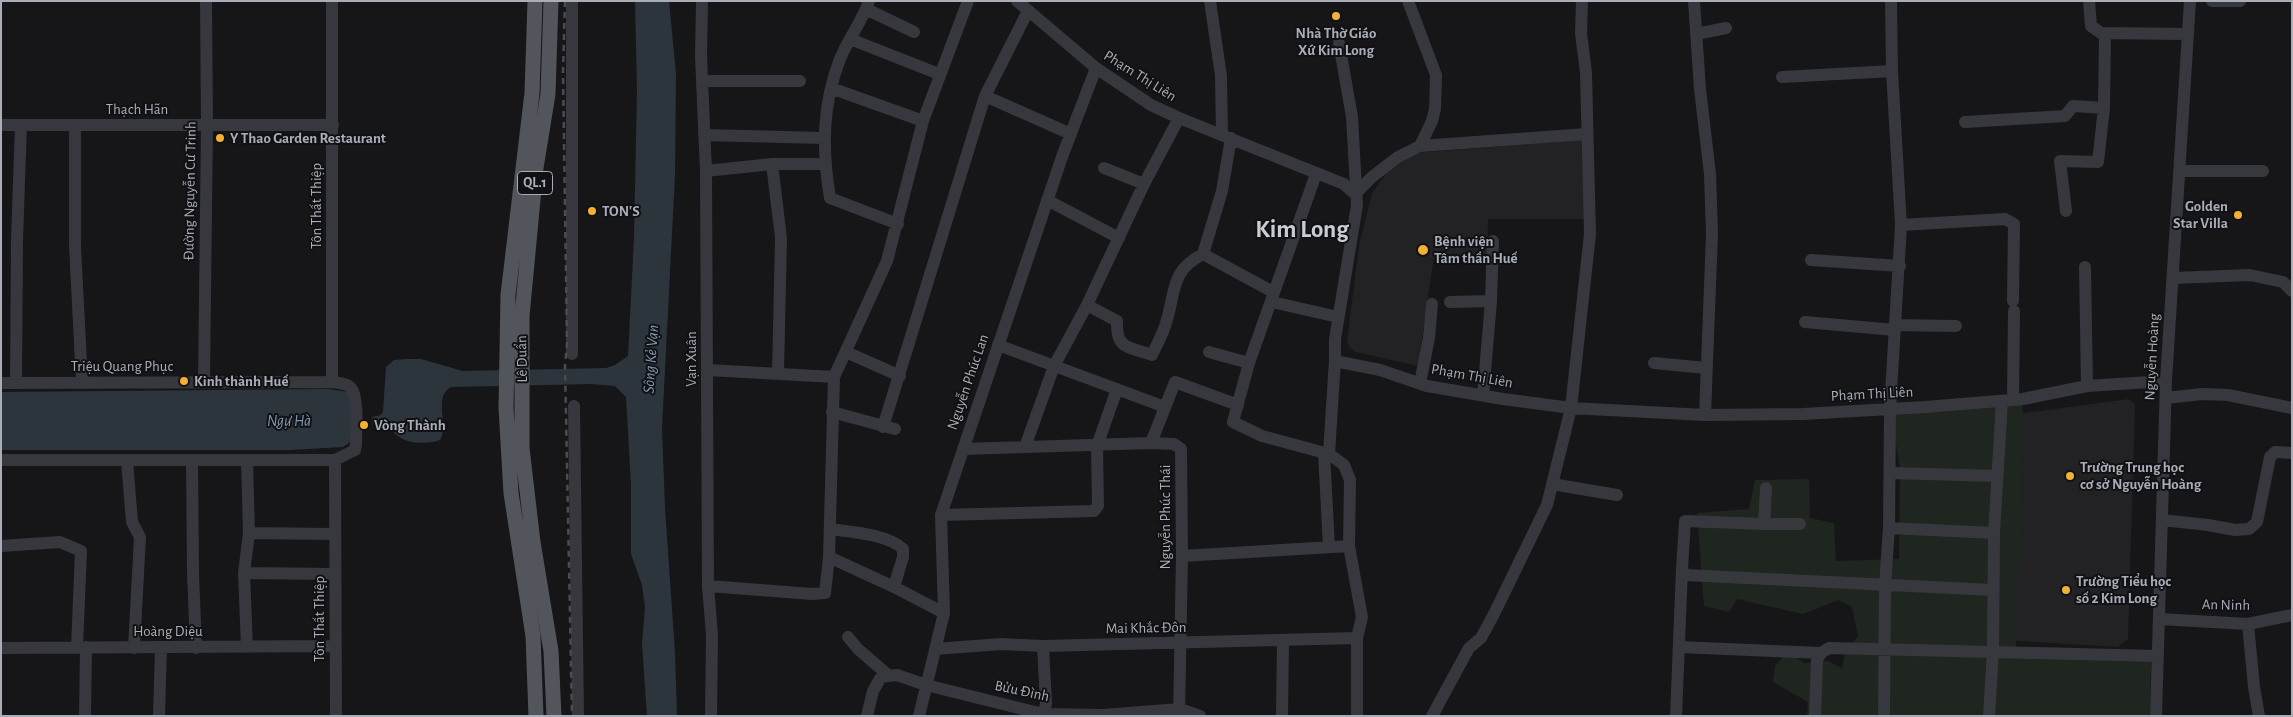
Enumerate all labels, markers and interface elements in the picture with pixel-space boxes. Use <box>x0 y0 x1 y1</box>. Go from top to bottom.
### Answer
marker: Nhà Thờ Giáo Xứ Kim Long <box>1330 10 1342 22</box>
place label: Nhà Thờ Giáo Xứ Kim Long <box>1296 24 1376 59</box>
street label: Phạm Thị Liên <box>1100 47 1180 105</box>
street label: Thạch Hãn <box>106 100 168 118</box>
street label: Đường Nguyễn Cư Trinh <box>180 121 200 261</box>
place label: Y Thao Garden Restaurant <box>230 129 386 147</box>
marker: Y Thao Garden Restaurant <box>214 132 226 144</box>
street label: Tôn Thất Thiệp <box>307 163 325 249</box>
road number: QL.1 <box>518 172 552 194</box>
place label: Golden Star Villa <box>2173 197 2228 232</box>
place label: TON'S <box>602 202 640 220</box>
marker: TON'S <box>586 205 598 217</box>
marker: Golden Star Villa <box>2232 209 2244 221</box>
district label: Kim Long <box>1255 214 1349 244</box>
place label: Bệnh viện Tâm thần Huế <box>1434 232 1518 267</box>
marker: Bệnh viện Tâm thần Huế <box>1416 243 1430 257</box>
street label: Nguyễn Hoàng <box>2141 313 2163 401</box>
water label: Sông Kẻ Vạn <box>639 324 663 394</box>
street label: Vạn Xuân <box>682 331 700 387</box>
street label: Nguyễn Phúc Lan <box>943 332 993 432</box>
street label: Lê Duẩn <box>513 335 531 383</box>
street label: Triệu Quang Phục <box>71 357 173 375</box>
street label: Phạm Thị Liên <box>1430 360 1514 392</box>
place label: Kinh thành Huế <box>194 372 288 390</box>
marker: Kinh thành Huế <box>178 375 190 387</box>
street label: Phạm Thị Liên <box>1830 383 1914 405</box>
water label: Ngự Hà <box>267 411 311 431</box>
place label: Vòng Thành <box>374 416 446 434</box>
marker: Vòng Thành <box>358 419 370 431</box>
place label: Trường Trung học cơ sở Nguyễn Hoàng <box>2080 458 2201 493</box>
street label: Nguyễn Phúc Thái <box>1156 465 1174 569</box>
marker: Trường Trung học cơ sở Nguyễn Hoàng <box>2064 470 2076 482</box>
place label: Trường Tiểu học số 2 Kim Long <box>2076 572 2171 607</box>
street label: Tôn Thất Thiệp <box>310 576 328 662</box>
marker: Trường Tiểu học số 2 Kim Long <box>2060 584 2072 596</box>
street label: An Ninh <box>2202 596 2250 614</box>
street label: Mai Khắc Đôn <box>1105 618 1187 638</box>
street label: Hoàng Diệu <box>133 622 203 640</box>
street label: Bửu Đình <box>993 676 1051 706</box>

